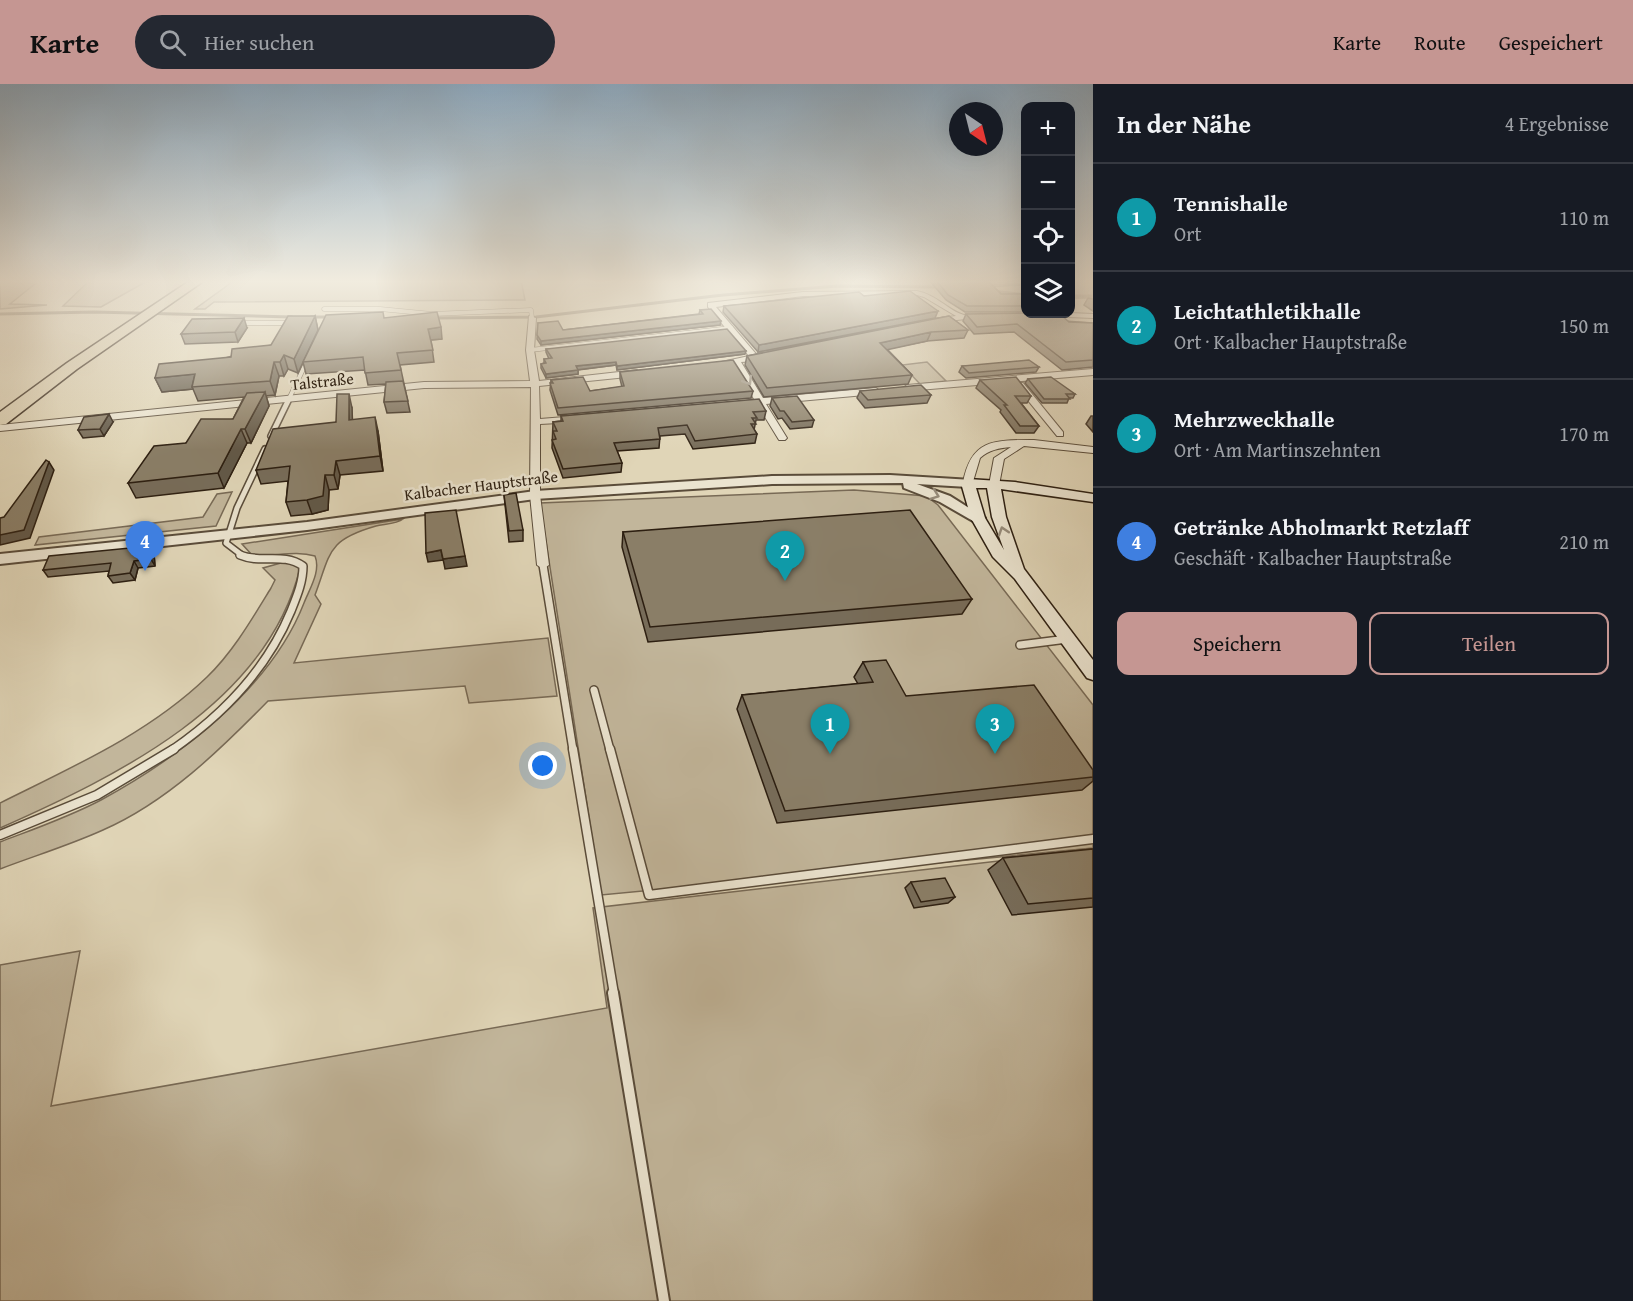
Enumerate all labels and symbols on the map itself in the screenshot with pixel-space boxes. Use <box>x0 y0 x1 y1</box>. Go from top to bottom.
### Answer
north arrow <box>949 102 1003 156</box>
street label: Talstraße <box>289 366 355 396</box>
one-way arrow <box>741 375 753 385</box>
street label: Kalbacher Hauptstraße <box>403 464 559 506</box>
one-way arrow <box>929 488 940 500</box>
pin: 4 <box>126 522 164 571</box>
one-way arrow <box>998 526 1010 537</box>
pin: 2 <box>766 532 804 581</box>
pin: 1 <box>810 704 850 754</box>
pin: 3 <box>976 704 1014 754</box>
your location <box>528 751 557 780</box>

